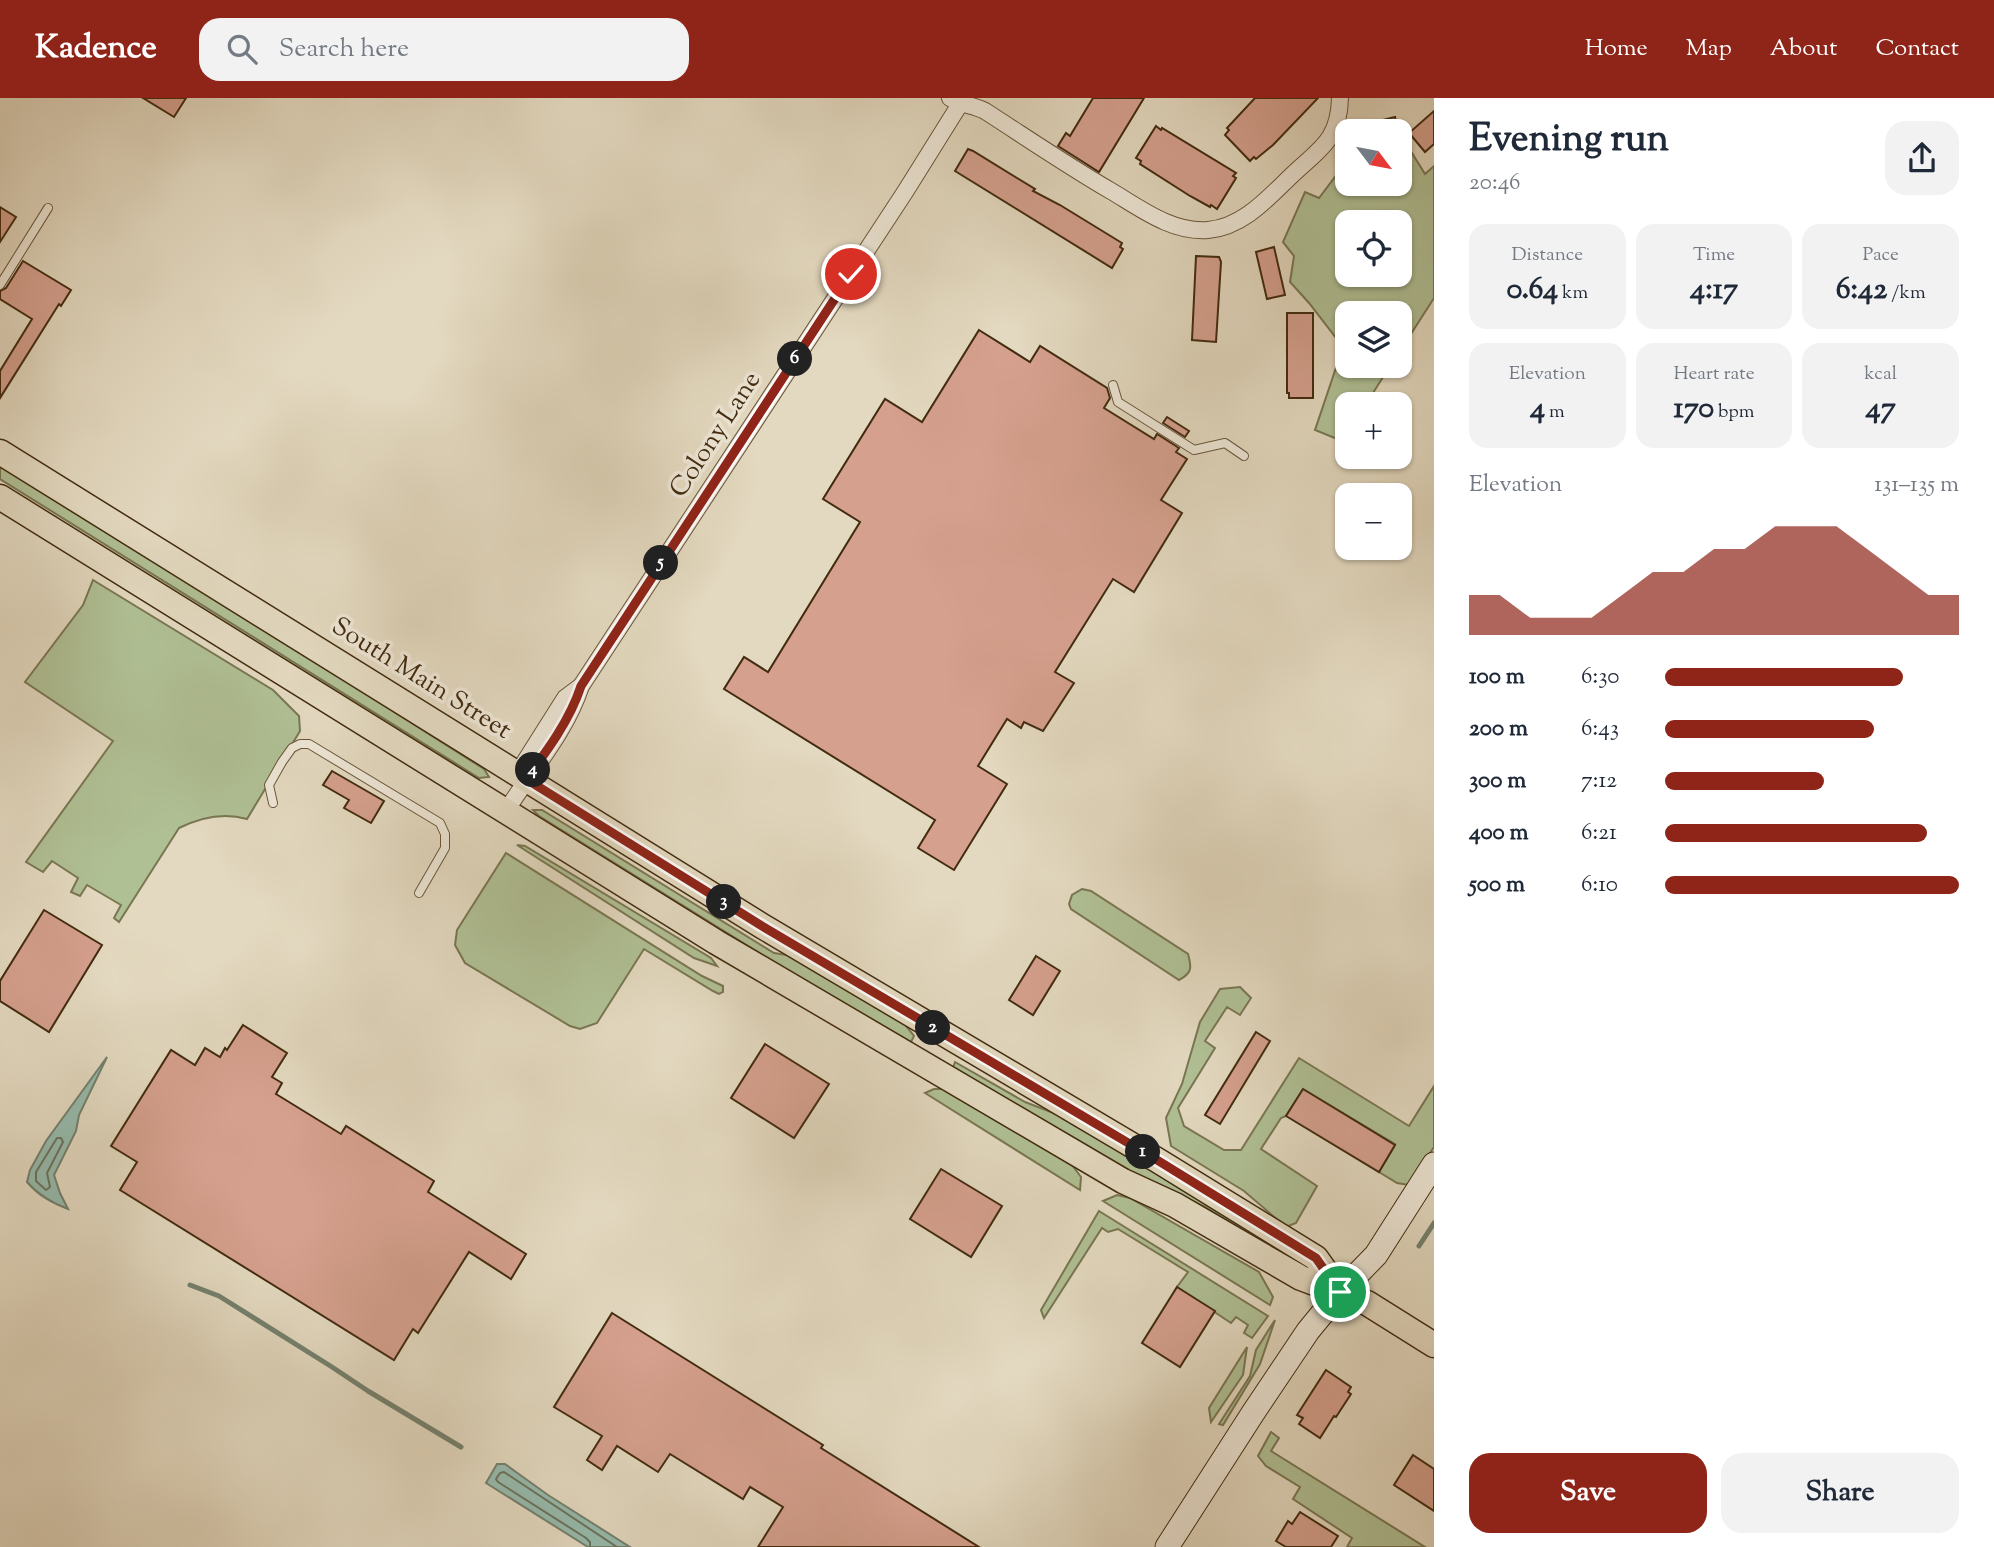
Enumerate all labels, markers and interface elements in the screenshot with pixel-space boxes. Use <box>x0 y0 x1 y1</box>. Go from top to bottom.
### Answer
search box <box>199 18 689 81</box>
text: Kadence <box>35 25 157 73</box>
icon: search <box>223 30 261 68</box>
text: Search here <box>279 31 409 68</box>
text: Home <box>1585 32 1648 66</box>
text: Map <box>1686 32 1732 66</box>
text: About <box>1770 32 1837 66</box>
text: Contact <box>1875 32 1959 66</box>
text: Evening run <box>1469 114 1669 168</box>
north arrow <box>1335 119 1412 196</box>
map controls <box>1335 119 1412 560</box>
button: share <box>1885 121 1959 195</box>
text: 20:46 <box>1469 167 1521 200</box>
button: locate <box>1335 210 1412 287</box>
text: Distance <box>1512 242 1583 269</box>
text: Time <box>1693 242 1735 269</box>
text: Pace <box>1862 242 1899 269</box>
pin <box>821 244 881 304</box>
icon: check <box>832 255 870 293</box>
text: 0.64 <box>1507 269 1558 312</box>
text: 4:17 <box>1690 269 1738 312</box>
text: 6:42 <box>1836 269 1887 312</box>
text: km <box>1558 280 1588 307</box>
text: /km <box>1887 280 1926 307</box>
button: layers <box>1335 301 1412 378</box>
pin: 6 <box>778 342 812 376</box>
text: 6 <box>790 345 799 372</box>
text: Elevation <box>1509 361 1586 388</box>
text: Heart rate <box>1673 361 1755 388</box>
text: kcal <box>1864 361 1897 388</box>
street label: Colony Lane <box>661 365 771 505</box>
text: 4 <box>1530 388 1545 431</box>
text: 170 <box>1673 388 1714 431</box>
text: 47 <box>1866 388 1896 431</box>
button: + <box>1335 392 1412 469</box>
text: m <box>1545 399 1565 426</box>
text: bpm <box>1714 399 1755 426</box>
text: Elevation <box>1469 469 1562 502</box>
text: 131–135 m <box>1874 469 1959 502</box>
button: − <box>1335 483 1412 560</box>
pin: 5 <box>644 546 678 580</box>
text: 5 <box>657 549 664 576</box>
street label: South Main Street <box>324 609 518 749</box>
text: 100 m <box>1469 661 1525 694</box>
text: 6:30 <box>1581 661 1619 694</box>
text: 200 m <box>1469 713 1528 746</box>
text: 6:43 <box>1581 713 1619 746</box>
pin: 4 <box>516 752 550 788</box>
text: 4 <box>528 756 537 783</box>
text: 300 m <box>1469 765 1526 798</box>
text: 7:12 <box>1581 765 1617 798</box>
text: 400 m <box>1469 817 1529 850</box>
text: 6:21 <box>1581 817 1617 850</box>
text: 500 m <box>1469 869 1525 902</box>
text: 6:10 <box>1581 869 1618 902</box>
pin: 3 <box>706 884 742 920</box>
text: 3 <box>720 888 727 915</box>
pin: 2 <box>916 1010 950 1046</box>
text: 2 <box>928 1014 937 1041</box>
pin: 1 <box>1126 1134 1160 1170</box>
text: 1 <box>1139 1138 1146 1165</box>
pin <box>1310 1262 1370 1322</box>
icon: arrive <box>1321 1273 1359 1311</box>
button: Save <box>1469 1453 1707 1533</box>
button: Share <box>1721 1453 1959 1533</box>

